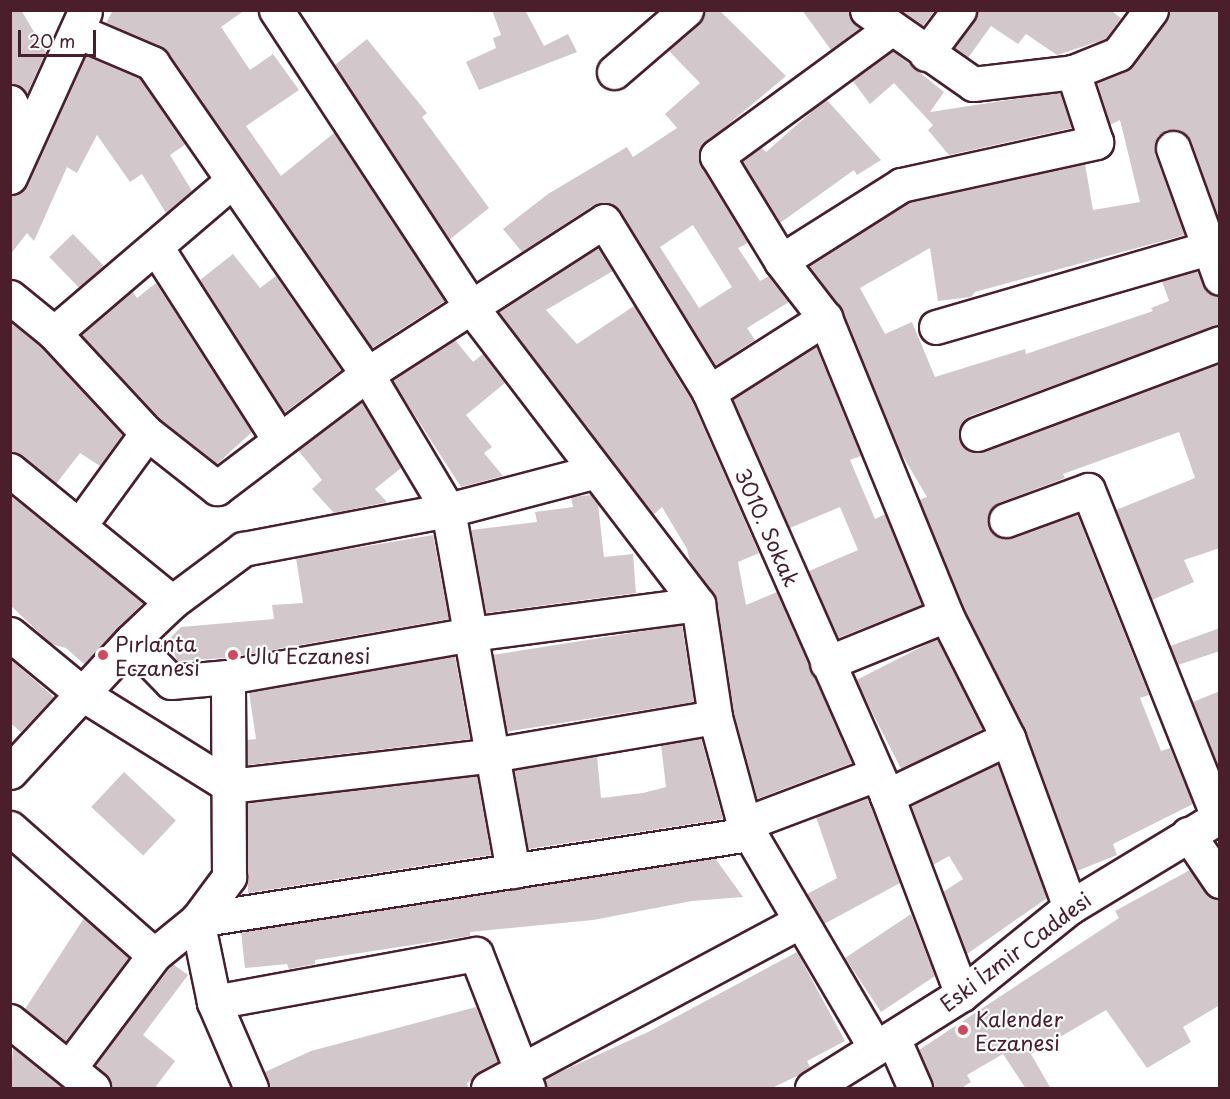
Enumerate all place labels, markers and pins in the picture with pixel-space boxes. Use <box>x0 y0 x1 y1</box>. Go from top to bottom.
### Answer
place label: Pırlanta Eczanesi <box>115 630 200 680</box>
place label: Ulu Eczanesi <box>245 642 371 668</box>
marker: Pırlanta Eczanesi <box>96 648 110 662</box>
marker: Ulu Eczanesi <box>226 648 240 662</box>
place label: Kalender Eczanesi <box>975 1005 1063 1055</box>
marker: Kalender Eczanesi <box>956 1023 970 1037</box>

